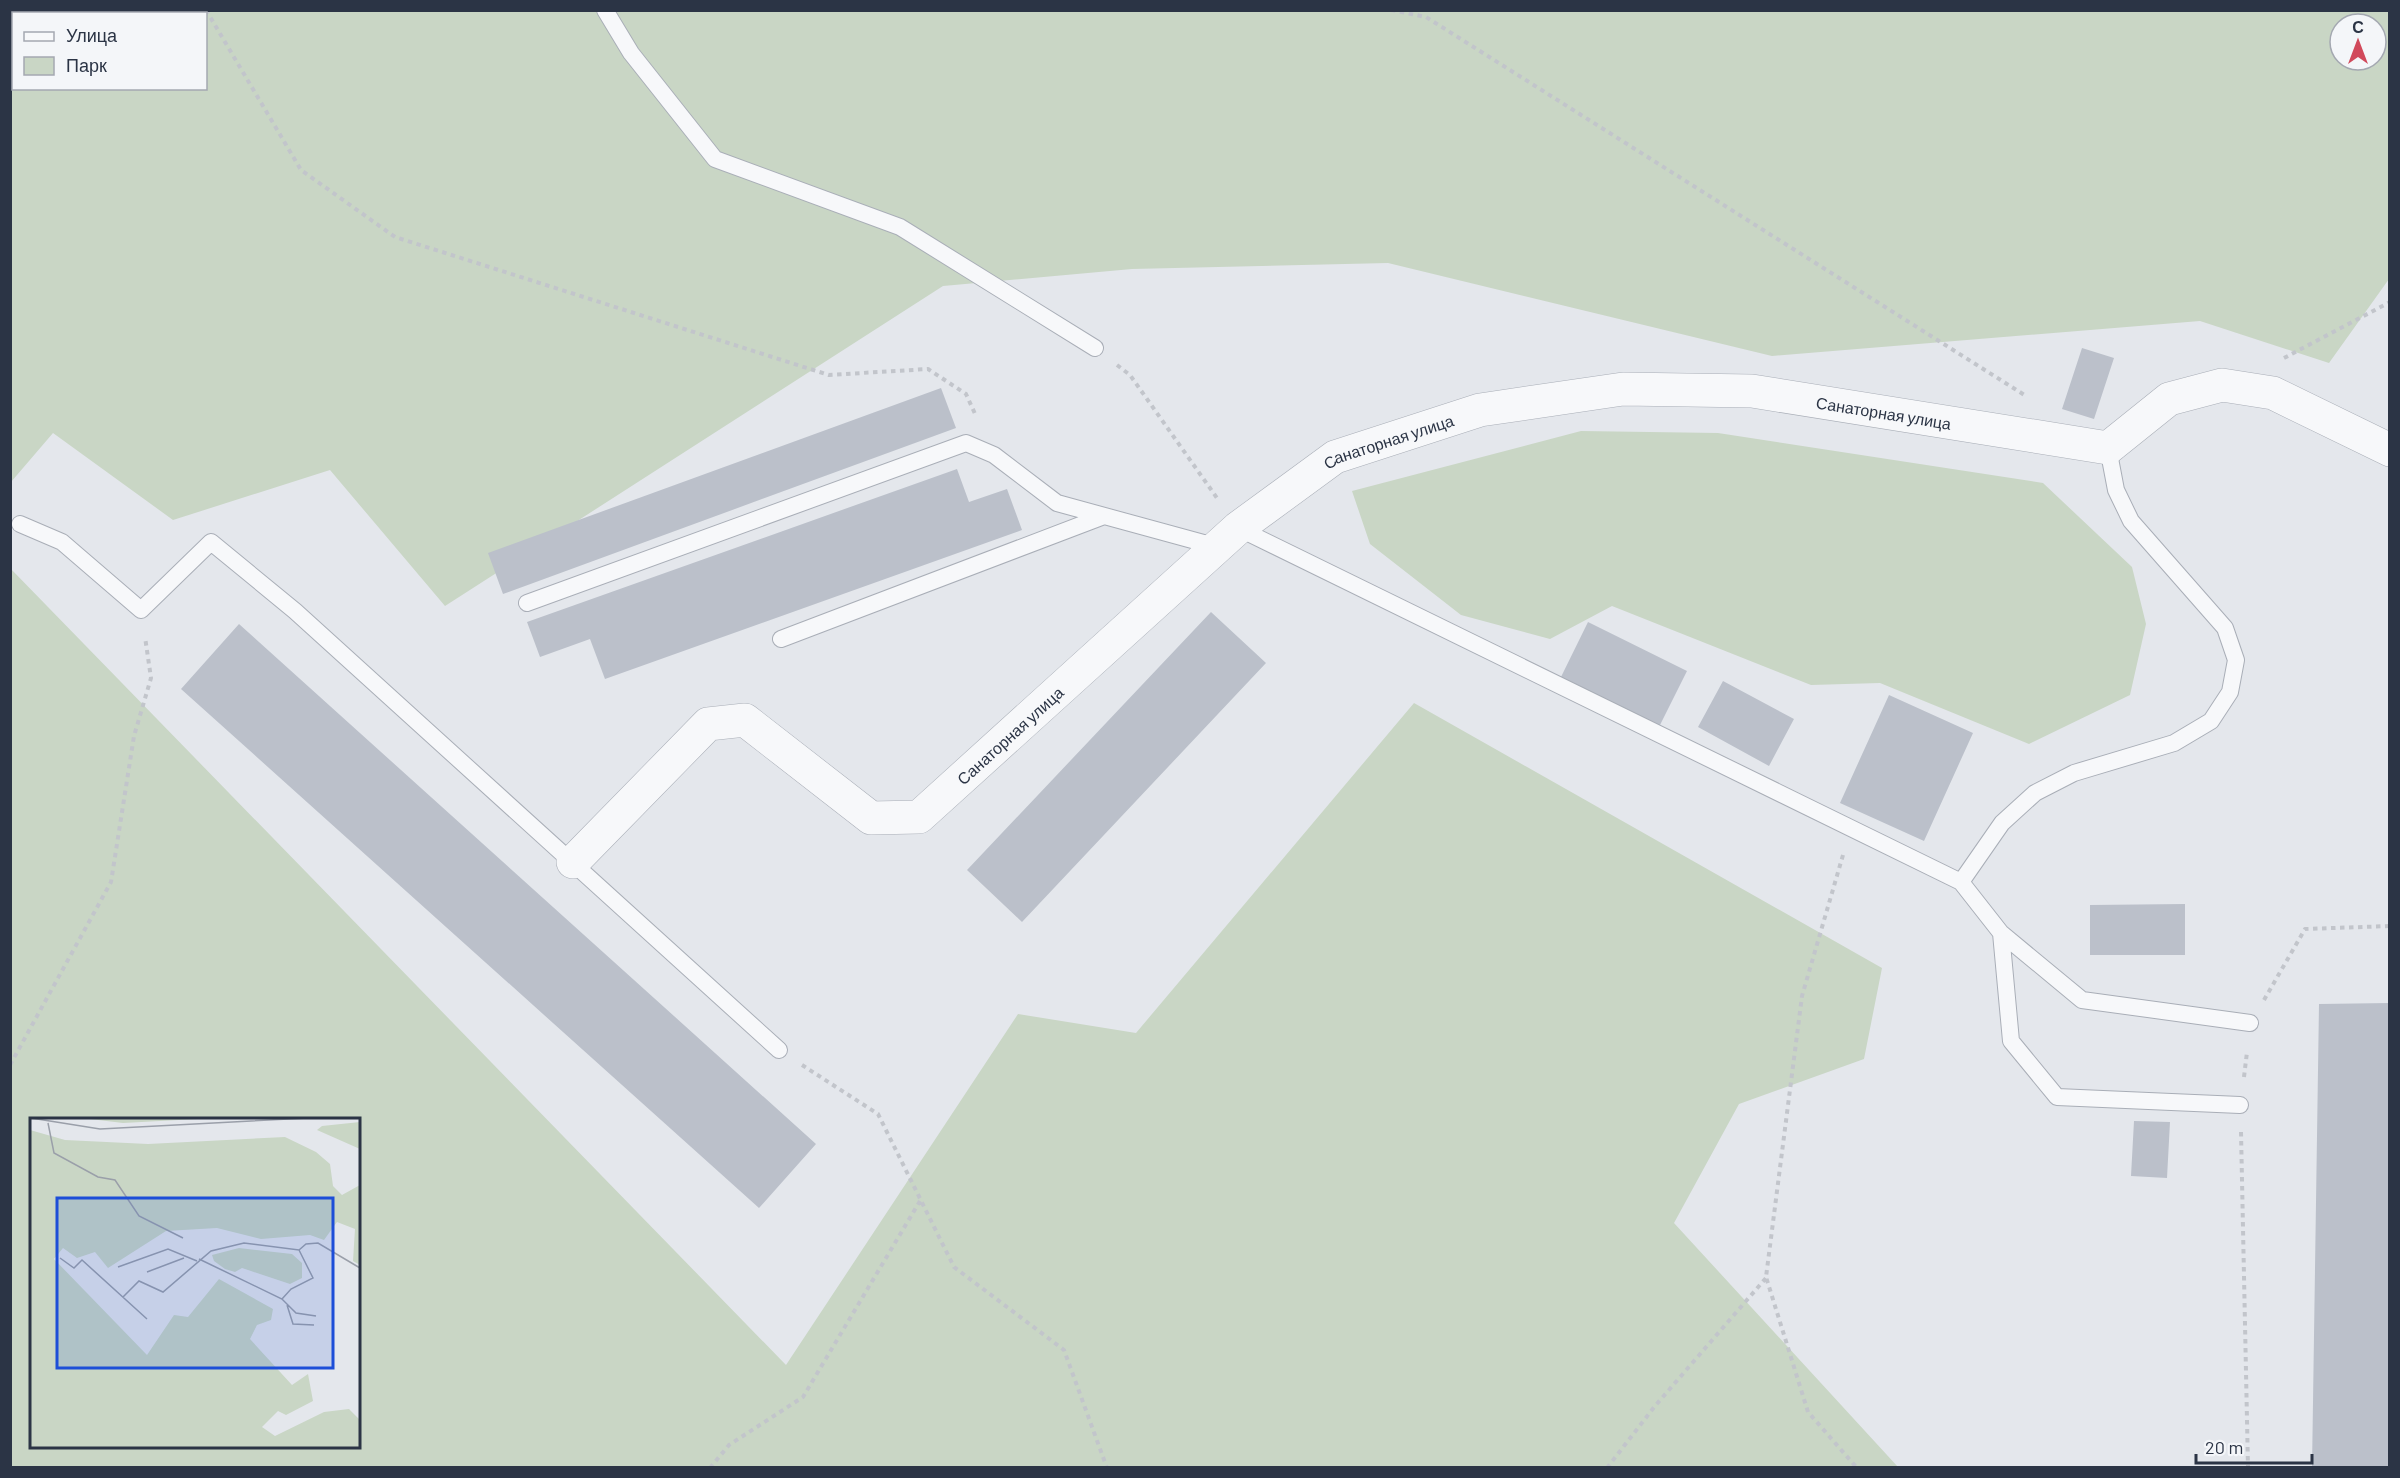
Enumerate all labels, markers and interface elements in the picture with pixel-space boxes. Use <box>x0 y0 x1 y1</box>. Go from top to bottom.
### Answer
legend <box>12 12 207 90</box>
north arrow <box>2328 12 2388 72</box>
text: С <box>2352 17 2364 36</box>
text: Улица <box>66 24 118 46</box>
text: Парк <box>66 54 107 76</box>
street label: Санаторная улица <box>1815 392 1953 432</box>
street label: Санаторная улица <box>1319 410 1456 472</box>
street label: Санаторная улица <box>952 682 1067 788</box>
inset map <box>30 1118 360 1448</box>
scale bar <box>2196 1427 2312 1465</box>
text: 20 m <box>2205 1436 2243 1458</box>

